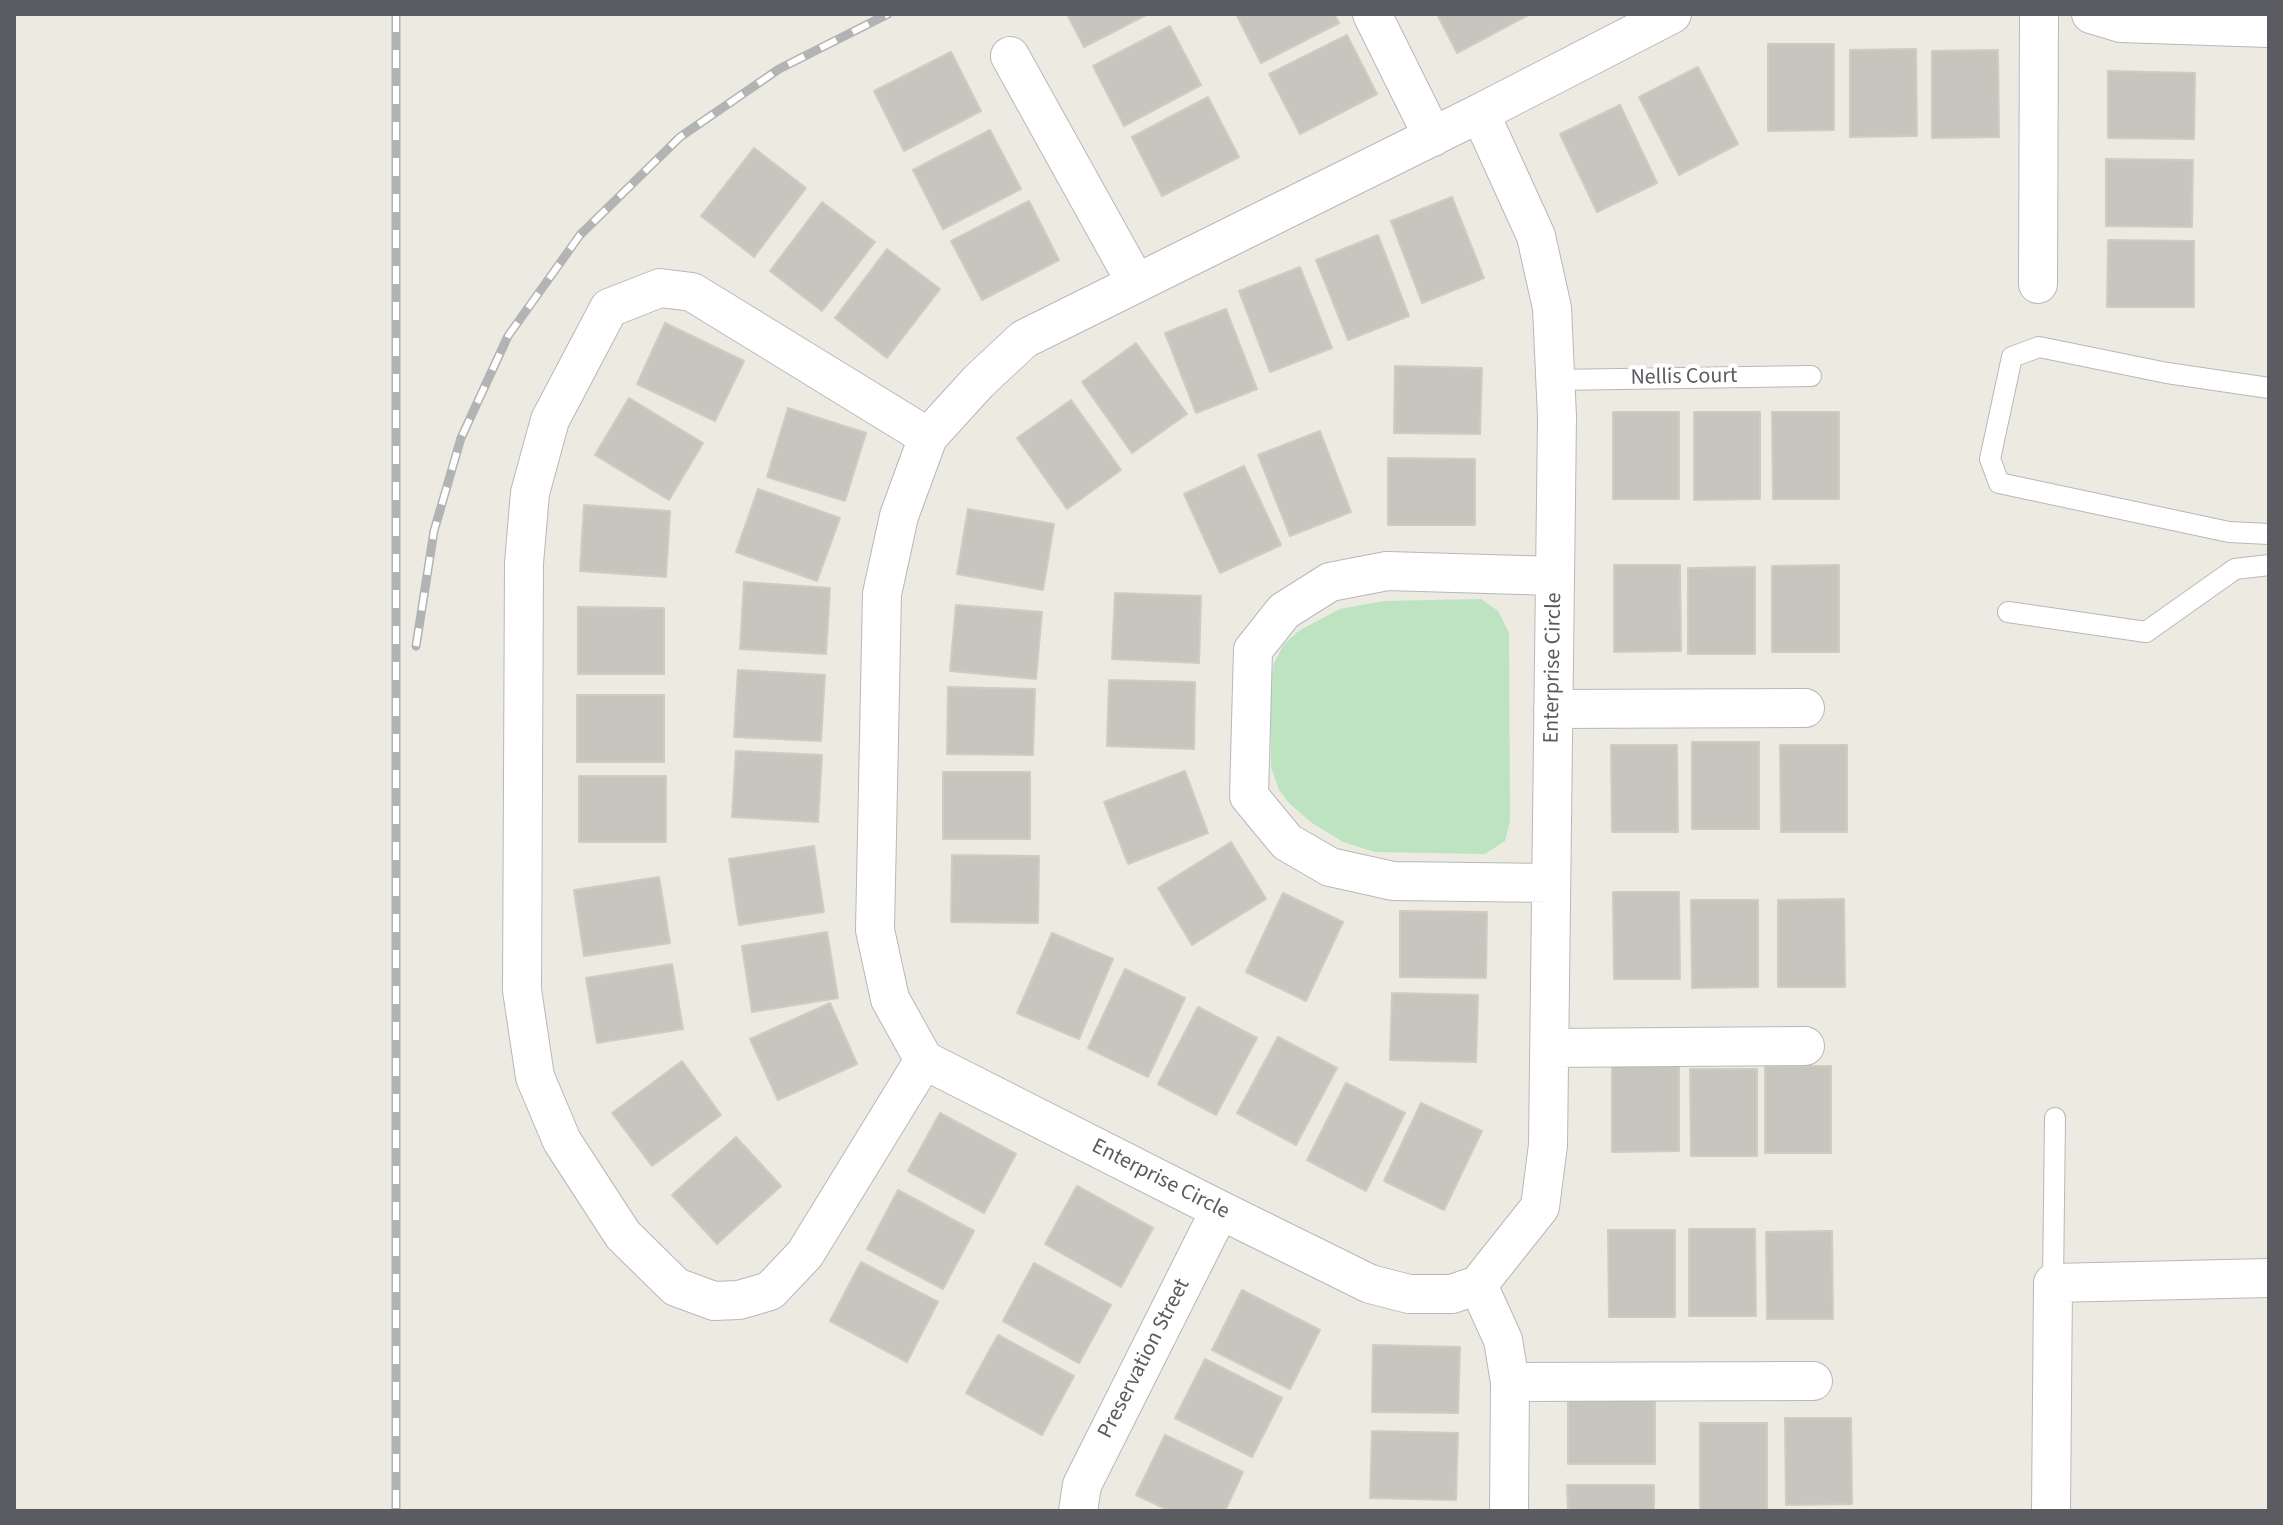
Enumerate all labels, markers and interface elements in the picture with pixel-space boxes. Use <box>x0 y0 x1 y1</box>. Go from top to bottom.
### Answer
street label: Nellis Court <box>1630 364 1738 392</box>
street label: Enterprise Circle <box>1539 592 1569 744</box>
street label: Enterprise Circle <box>1087 1134 1233 1226</box>
street label: Preservation Street <box>1093 1275 1197 1443</box>

